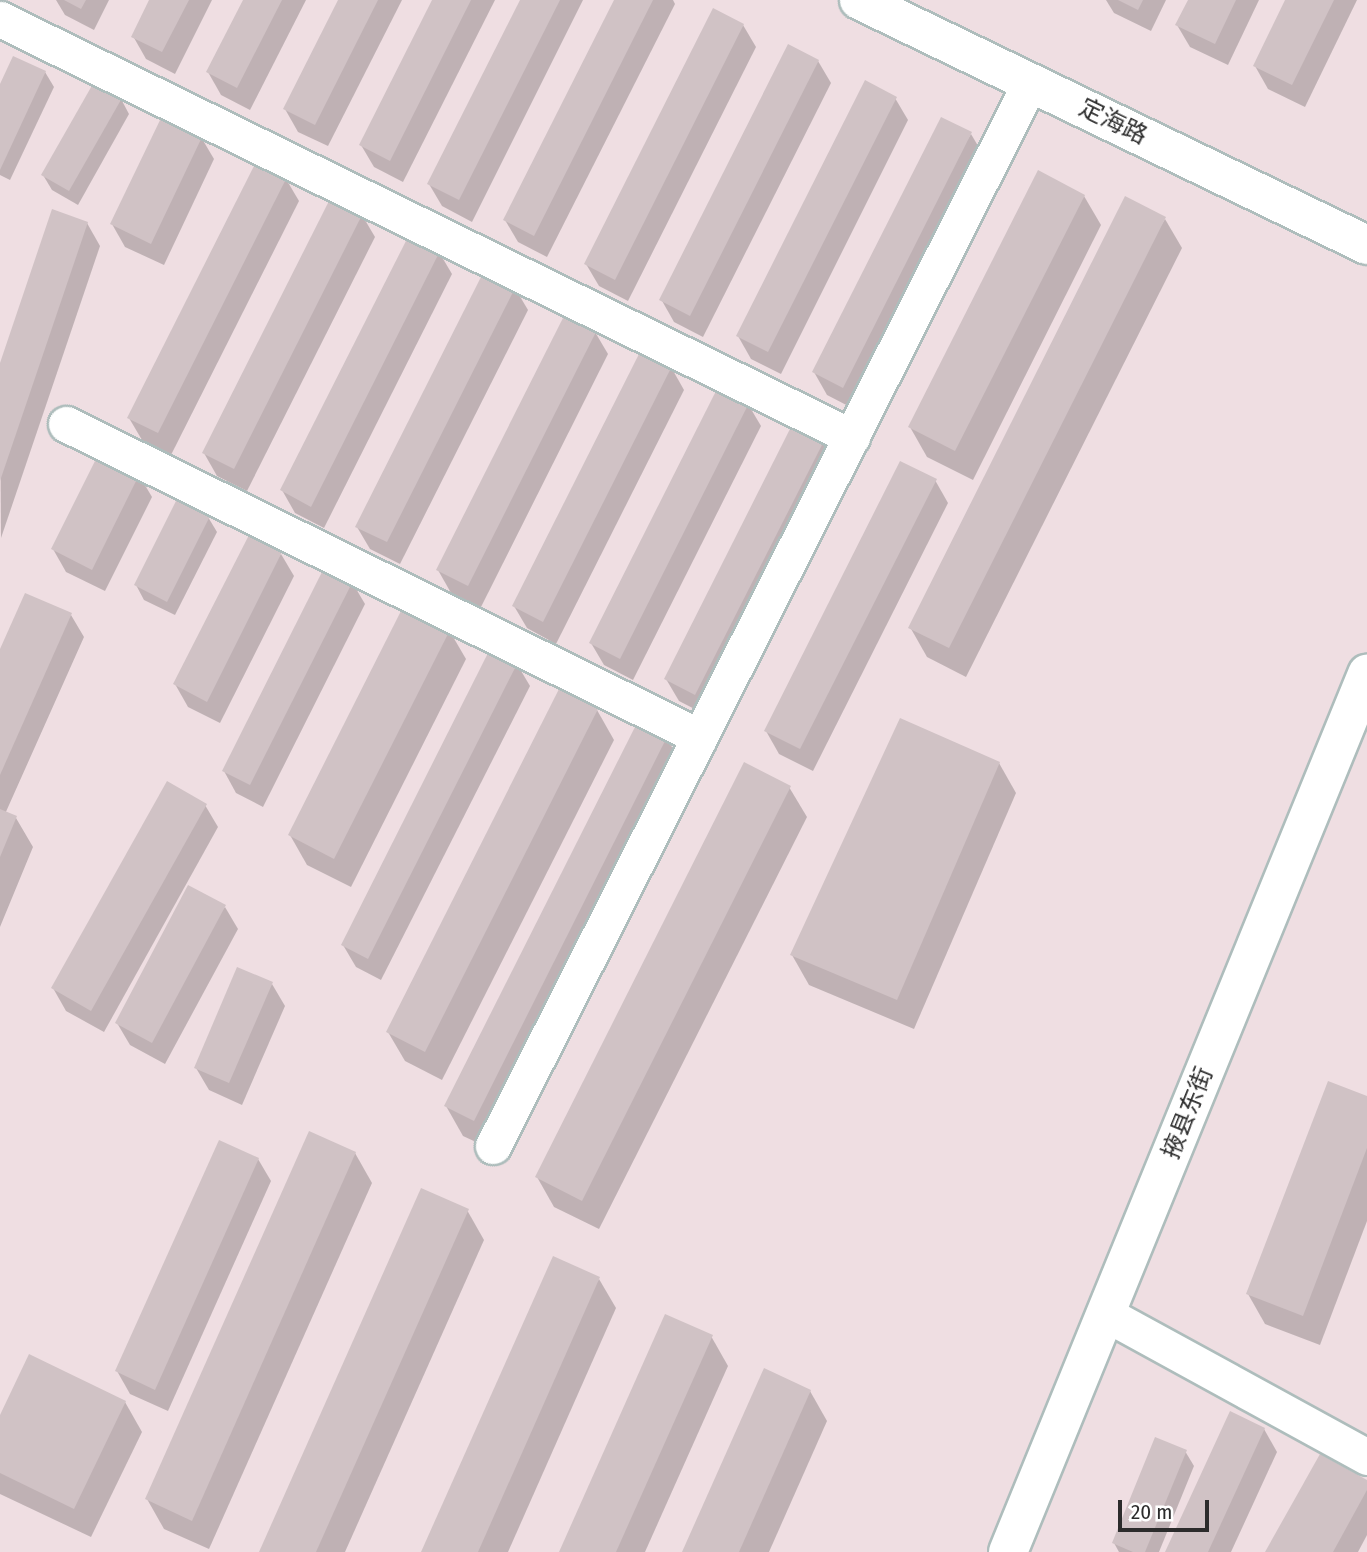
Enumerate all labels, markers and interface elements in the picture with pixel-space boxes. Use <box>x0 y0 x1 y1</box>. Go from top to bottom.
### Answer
street label: 定海路 <box>1074 93 1152 151</box>
street label: 掖县东街 <box>1157 1063 1219 1163</box>
scale bar <box>1122 1486 1213 1530</box>
text: 20 m <box>1131 1499 1172 1525</box>

